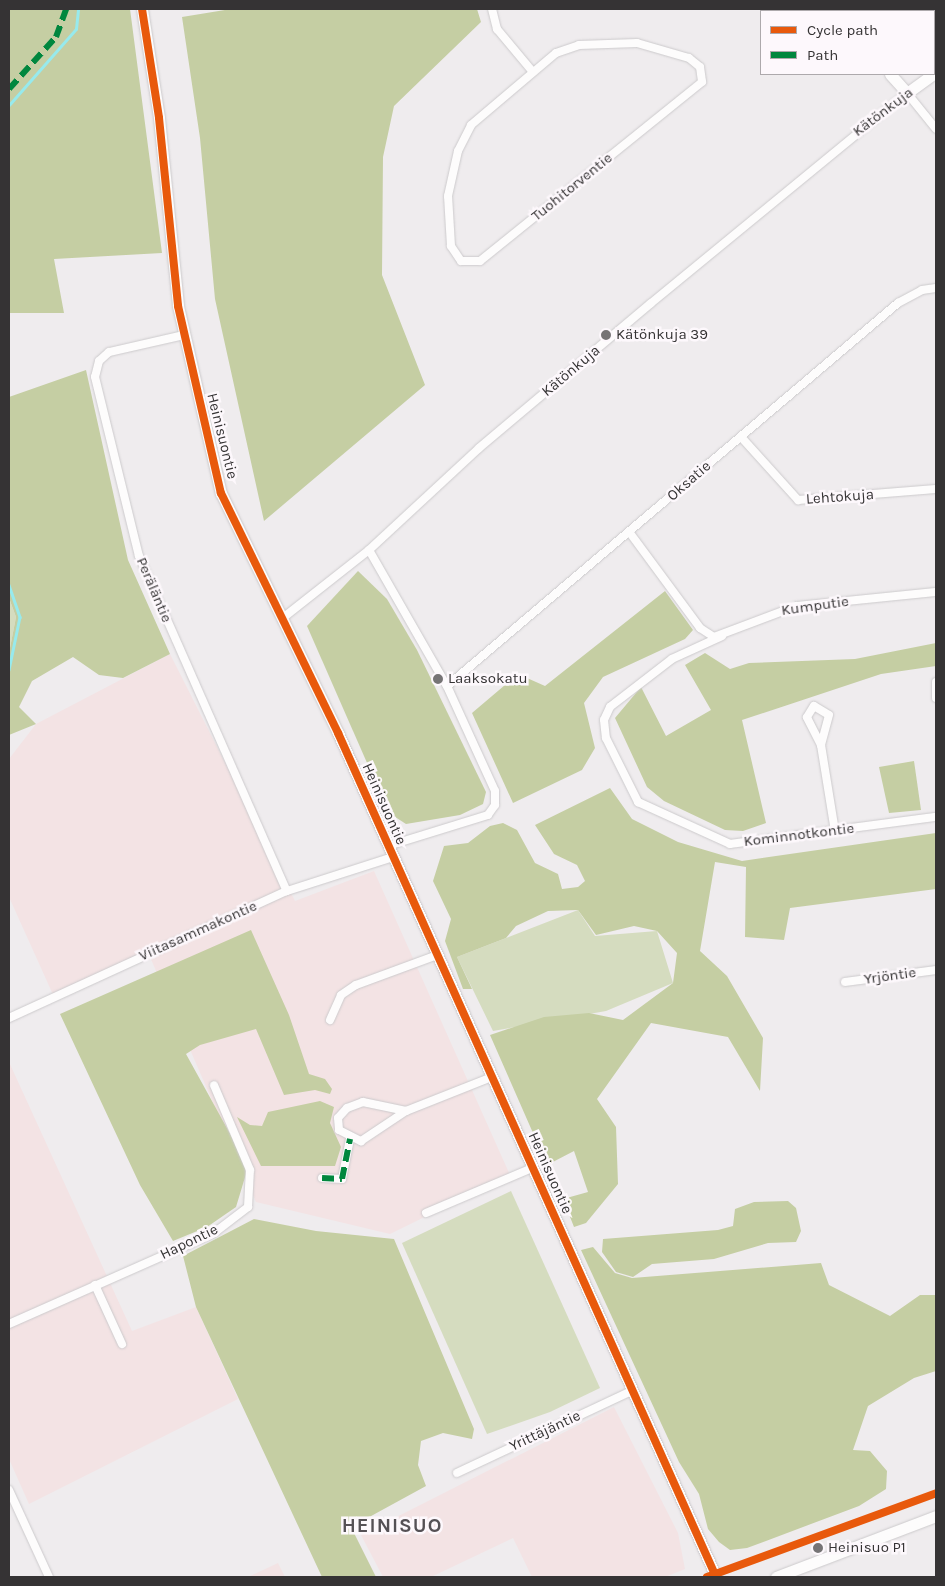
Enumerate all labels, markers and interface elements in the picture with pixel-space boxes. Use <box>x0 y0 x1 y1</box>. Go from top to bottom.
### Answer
legend <box>760 10 935 75</box>
text: Cycle path <box>807 21 878 39</box>
text: Path <box>807 46 838 64</box>
street label: Kätönkuja <box>849 84 917 140</box>
street label: Tuohitorventie <box>528 149 616 225</box>
place label: Kätönkuja 39 <box>616 326 708 344</box>
marker: Kätönkuja 39 <box>600 329 612 341</box>
street label: Kätönkuja <box>538 341 604 401</box>
street label: Heinisuontie <box>203 391 241 481</box>
street label: Oksatie <box>663 457 715 505</box>
street label: Lehtokuja <box>805 486 875 508</box>
street label: Peräläntie <box>132 555 176 625</box>
street label: Kumputie <box>780 592 850 620</box>
place label: Laaksokatu <box>448 670 527 688</box>
marker: Laaksokatu <box>432 673 444 685</box>
street label: Heinisuontie <box>358 760 410 848</box>
street label: Kominnotkontie <box>743 819 855 851</box>
street label: Viitasammakontie <box>136 897 260 965</box>
street label: Yrjöntie <box>863 963 917 989</box>
street label: Heinisuontie <box>524 1129 576 1217</box>
street label: Hapontie <box>157 1220 221 1264</box>
street label: Yrittäjäntie <box>507 1407 583 1455</box>
district label: HEINISUO <box>341 1513 443 1537</box>
place label: Heinisuo P1 <box>828 1539 906 1557</box>
marker: Heinisuo P1 <box>812 1542 824 1554</box>

